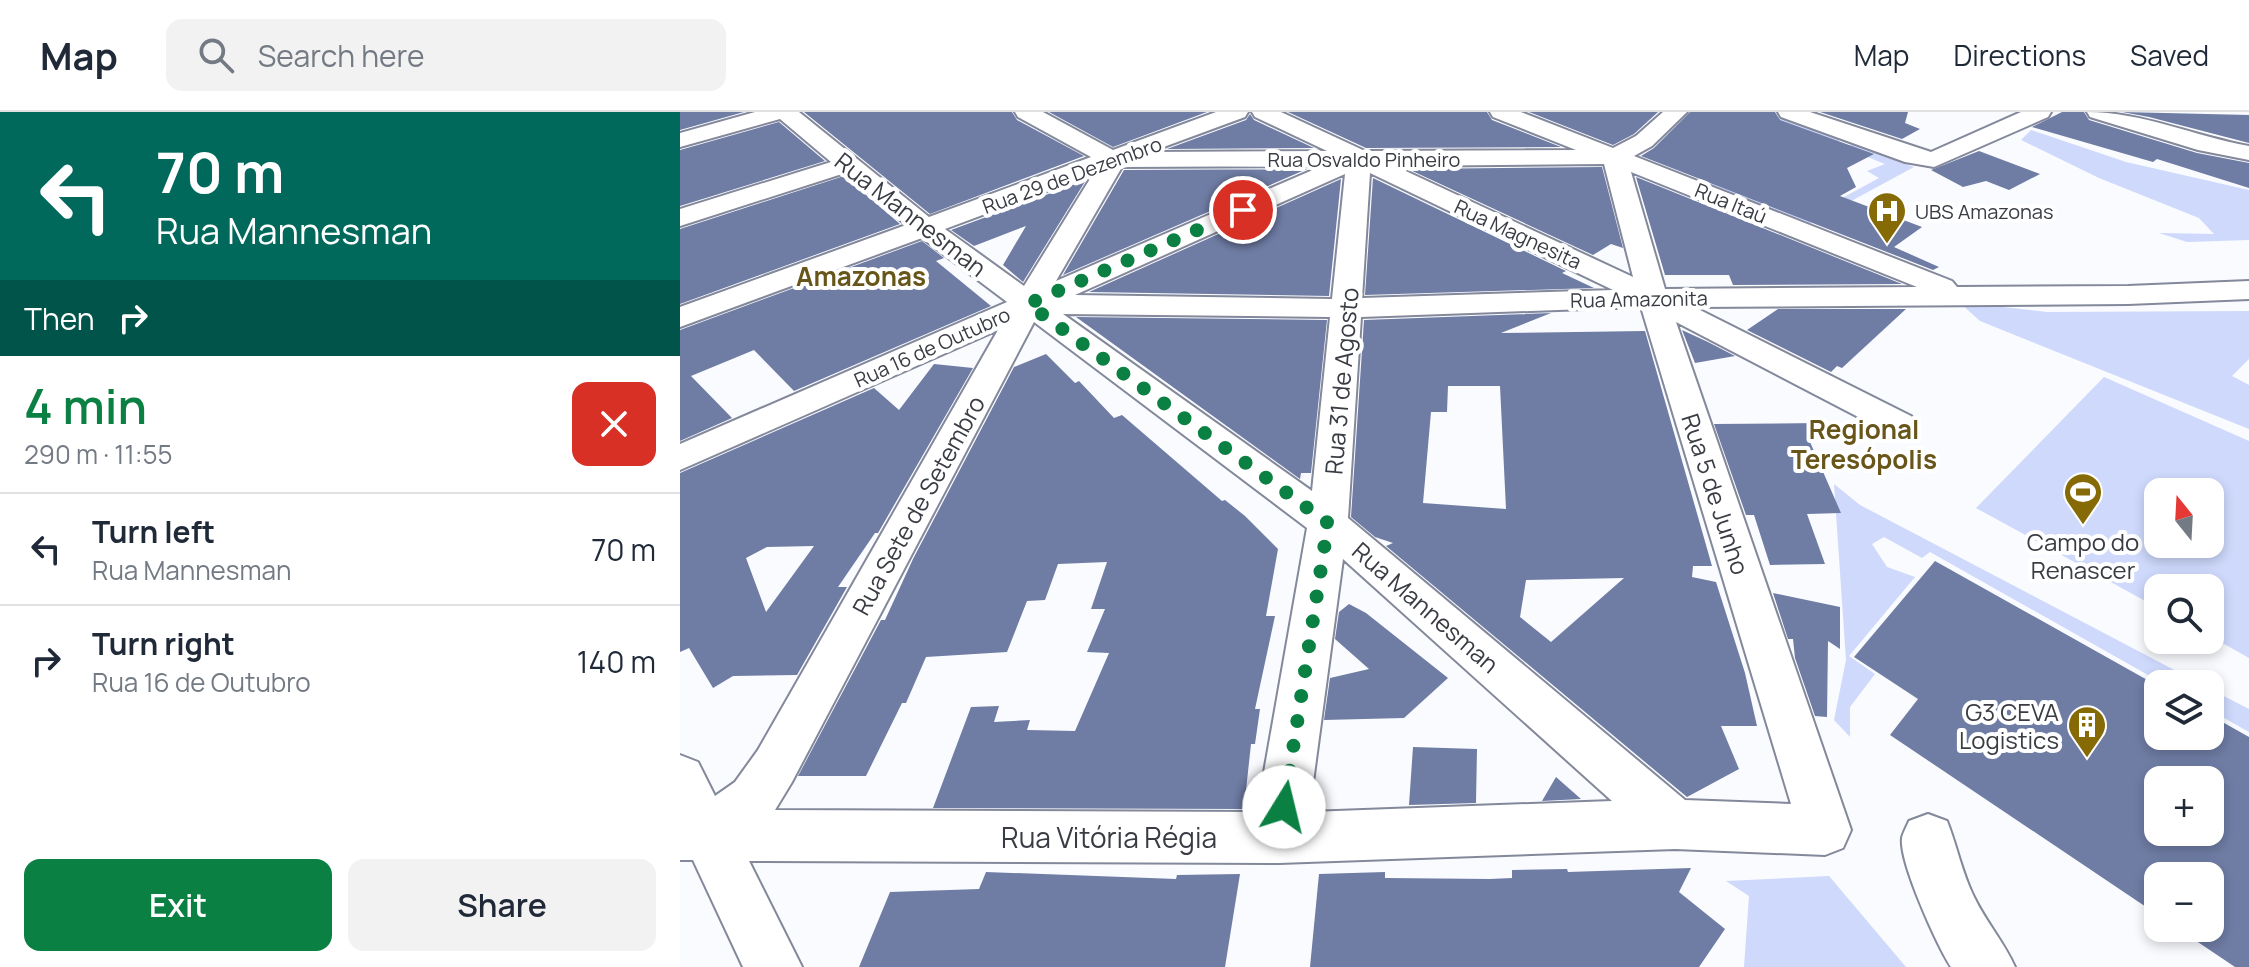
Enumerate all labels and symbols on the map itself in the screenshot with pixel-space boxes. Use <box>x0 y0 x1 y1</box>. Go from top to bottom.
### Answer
street label: Rua 29 de Dezembro <box>979 130 1166 220</box>
street label: Rua Mannesman <box>828 144 994 284</box>
street label: Rua Osvaldo Pinheiro <box>1268 146 1461 173</box>
pin <box>1209 176 1277 244</box>
street label: Rua Itaú <box>1691 176 1771 230</box>
hospital icon: UBS Amazonas <box>1866 190 1908 245</box>
street label: Rua Magnesita <box>1450 193 1586 275</box>
place label: UBS Amazonas <box>1915 198 2053 225</box>
district label: Amazonas <box>796 258 926 294</box>
street label: Rua Amazonita <box>1570 284 1708 314</box>
street label: Rua 31 de Agosto <box>1316 286 1366 476</box>
street label: Rua 16 de Outubro <box>850 300 1015 394</box>
street label: Rua Sete de Setembro <box>844 389 992 621</box>
street label: Rua 5 de Junho <box>1674 409 1758 579</box>
district label: Regional Teresópolis <box>1791 411 1937 477</box>
sports icon: Campo do Renascer <box>2062 471 2104 526</box>
north arrow <box>2144 478 2224 558</box>
place label: Campo do Renascer <box>2027 525 2139 586</box>
street label: Rua Mannesman <box>1346 534 1506 680</box>
place label: G3 CEVA Logistics <box>1959 695 2059 756</box>
building icon: G3 CEVA Logistics <box>2066 704 2108 759</box>
position arrow <box>1242 765 1326 849</box>
street label: Rua Vitória Régia <box>1001 818 1217 856</box>

